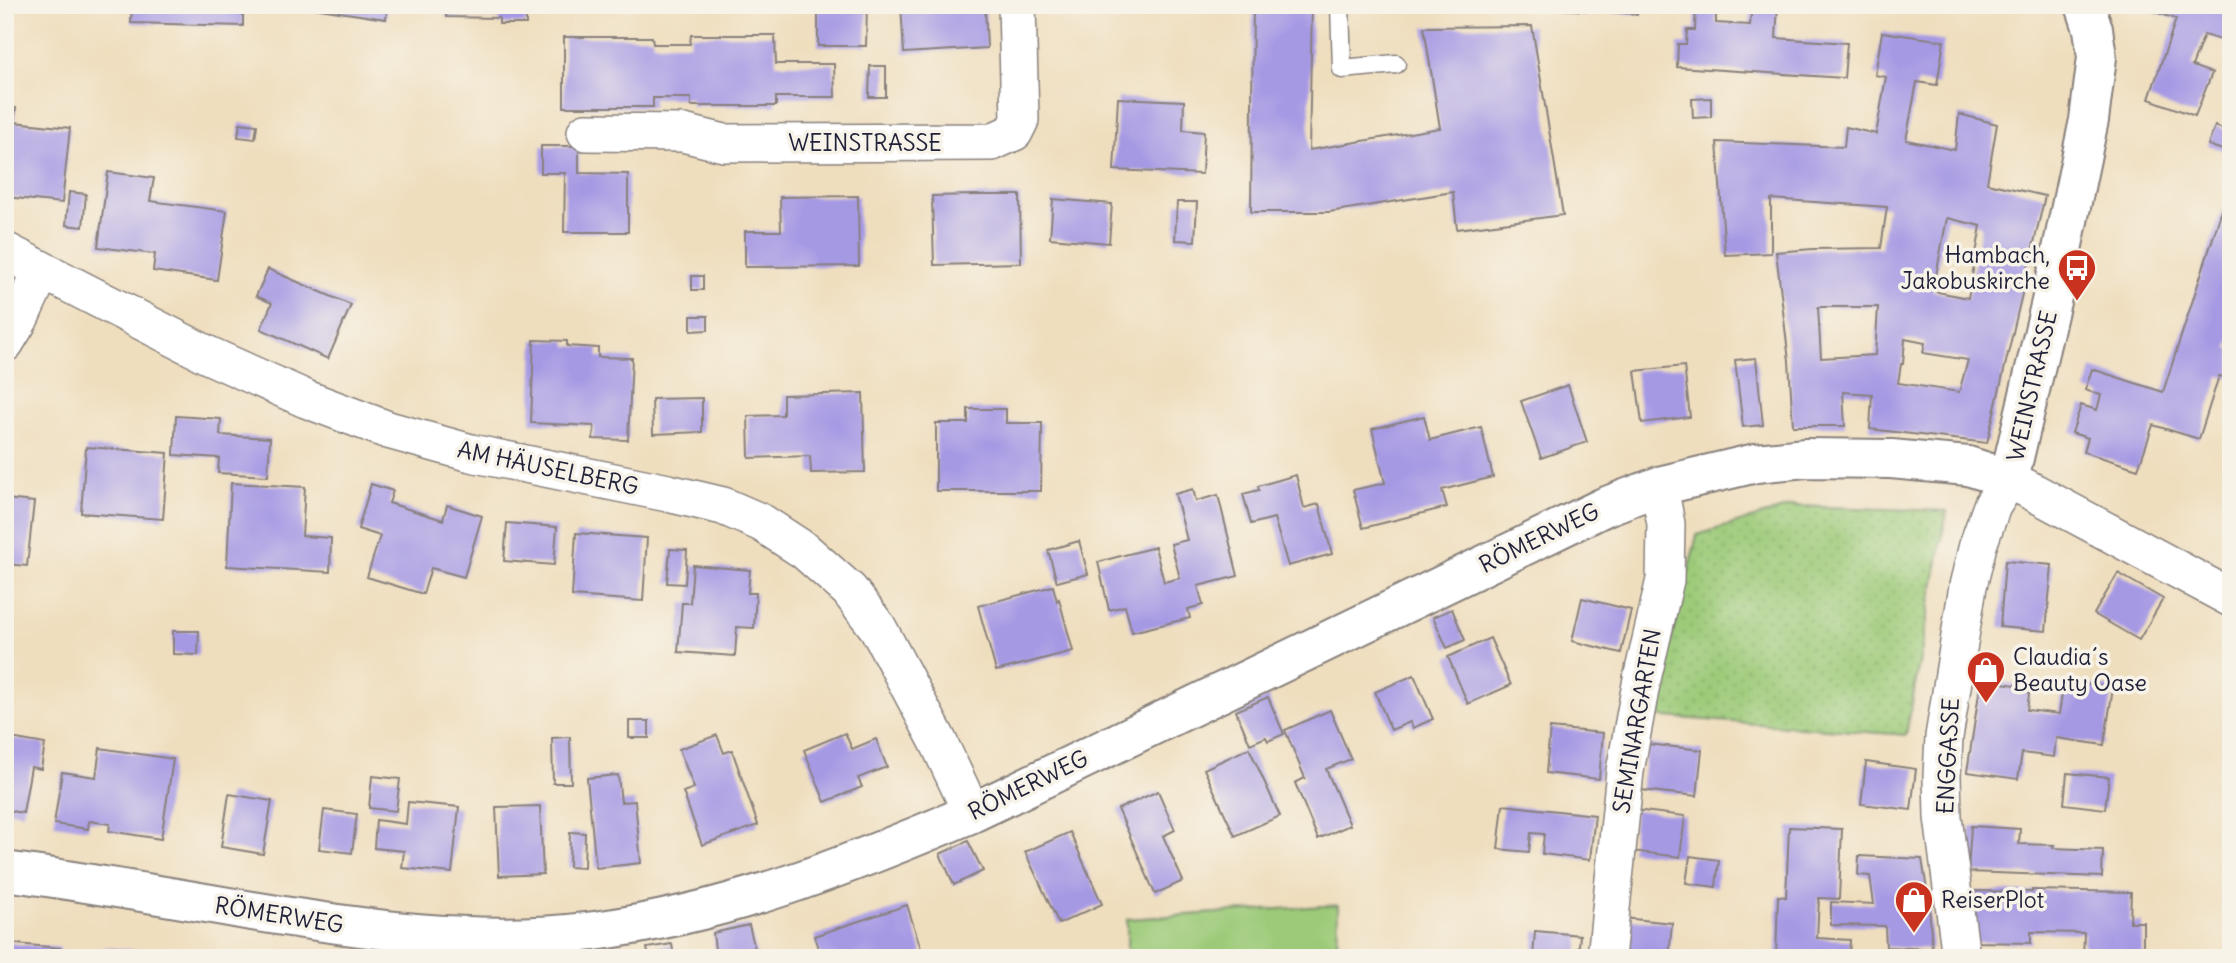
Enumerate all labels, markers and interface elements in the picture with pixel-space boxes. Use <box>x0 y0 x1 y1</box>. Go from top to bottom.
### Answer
street label: WEINSTRASSE <box>788 128 942 157</box>
place label: Hambach, Jakobuskirche <box>1901 240 2050 295</box>
bus stop icon: Hambach, Jakobuskirche <box>2056 247 2098 302</box>
street label: WEINSTRASSE <box>2000 308 2063 464</box>
street label: AM HÄUSELBERG <box>455 434 641 501</box>
street label: RÖMERWEG <box>1474 496 1603 579</box>
street label: SEMINARGARTEN <box>1606 626 1667 816</box>
place label: Claudia´s Beauty Oase <box>2013 642 2147 697</box>
shop icon: Claudia´s Beauty Oase <box>1965 649 2007 704</box>
street label: ENGGASSE <box>1930 697 1965 815</box>
street label: RÖMERWEG <box>963 743 1092 826</box>
shop icon: ReiserPlot <box>1893 879 1935 934</box>
place label: ReiserPlot <box>1941 885 2044 914</box>
street label: RÖMERWEG <box>213 890 345 939</box>

